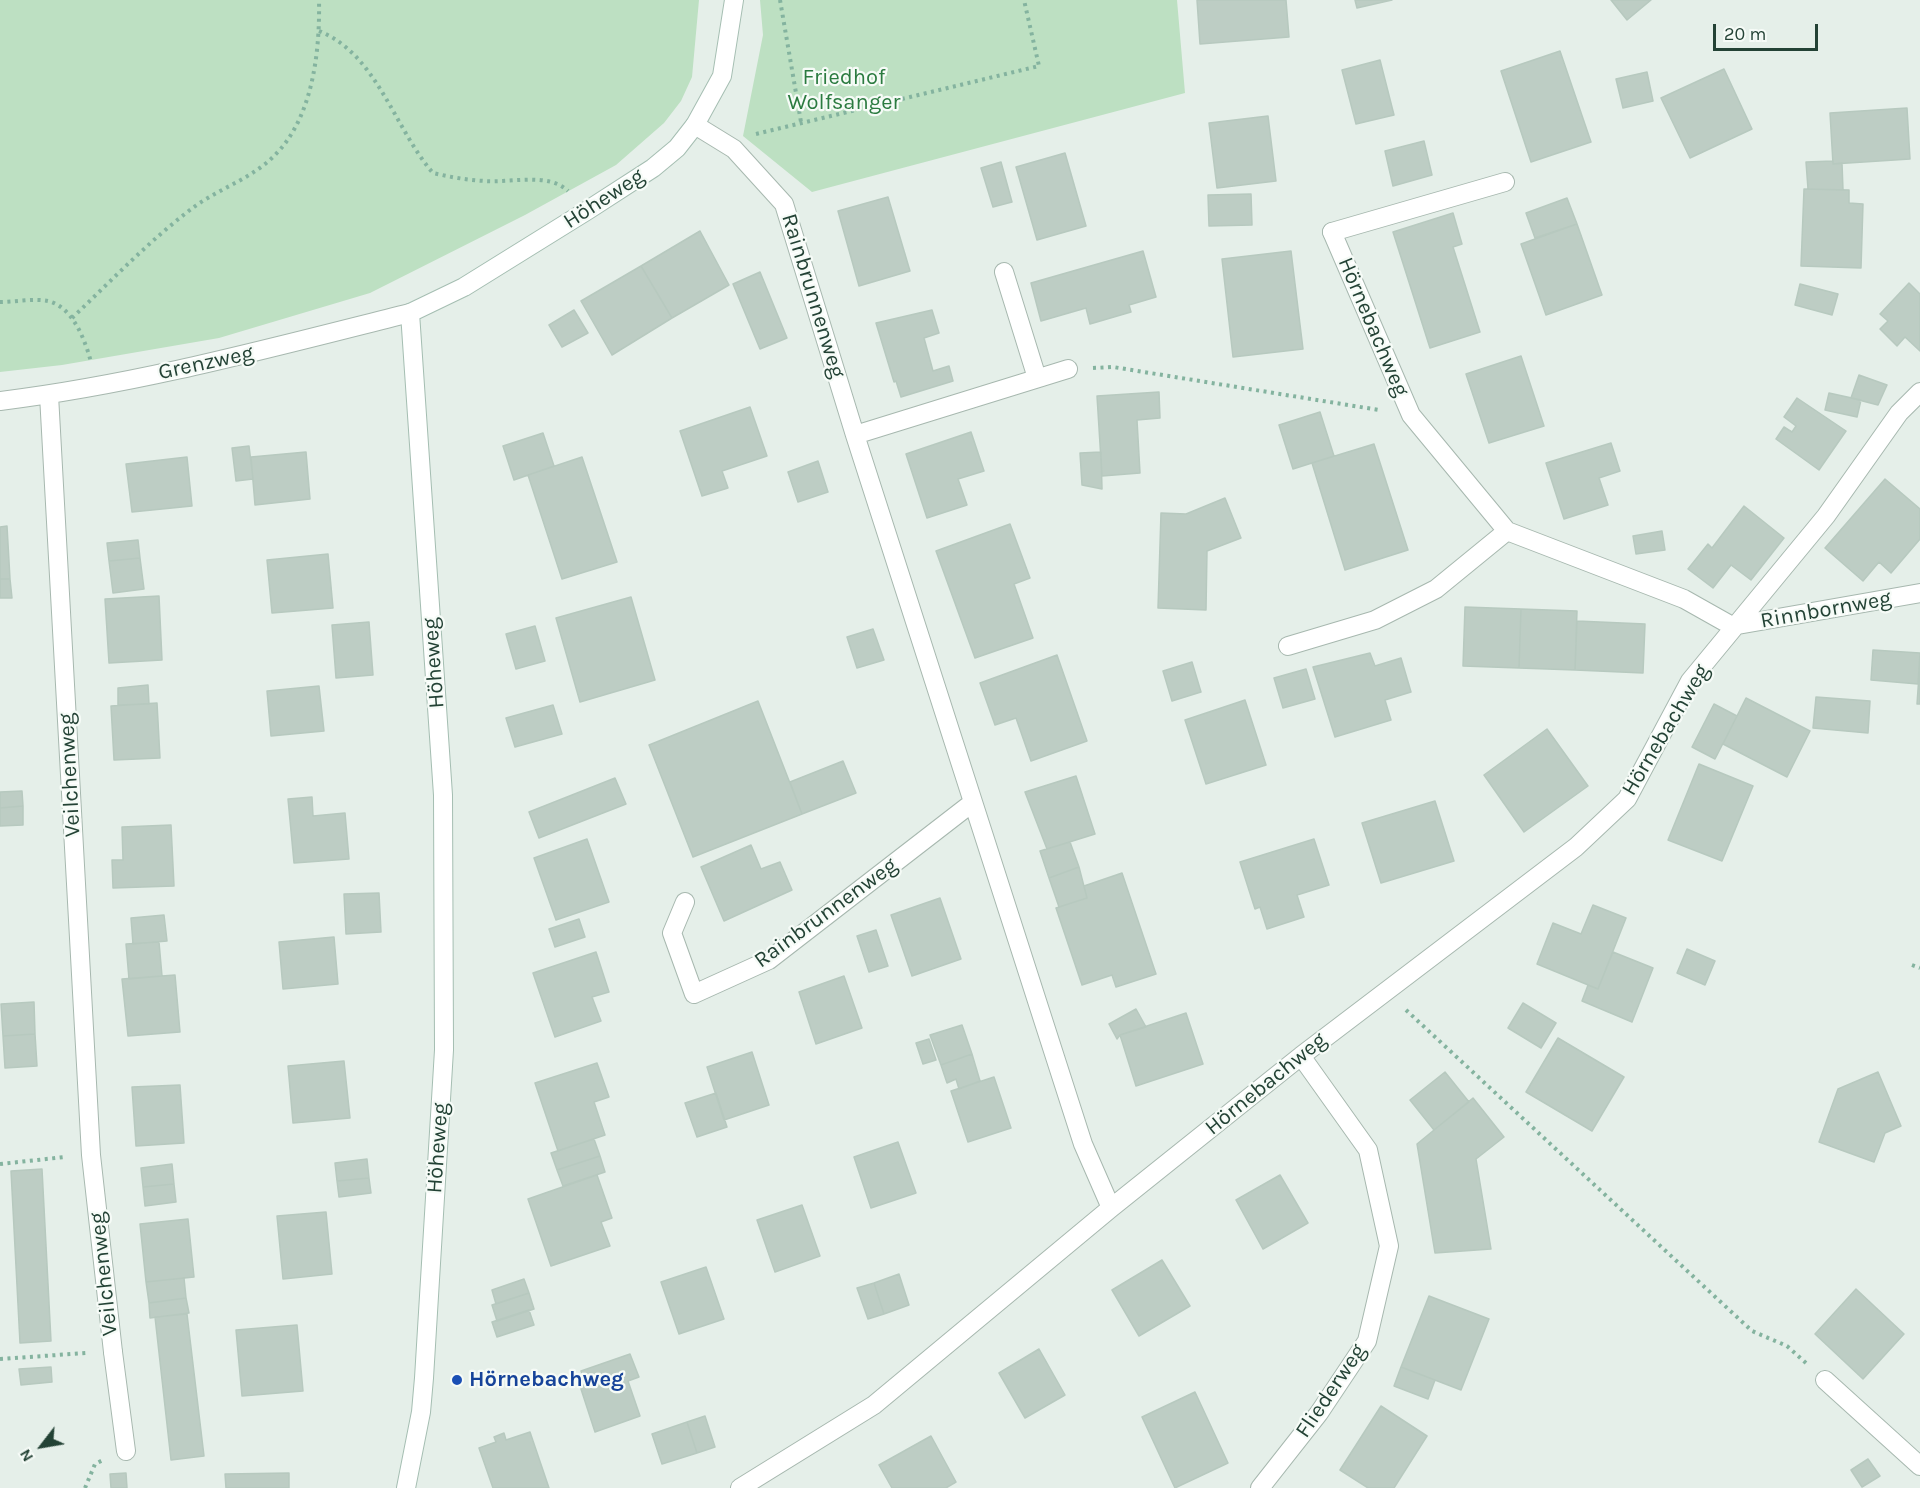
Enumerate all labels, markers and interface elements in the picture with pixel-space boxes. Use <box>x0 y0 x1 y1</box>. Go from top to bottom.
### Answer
scale bar <box>1716 12 1821 50</box>
text: 20 m <box>1724 23 1766 45</box>
park label: Friedhof Wolfsanger <box>788 65 900 116</box>
street label: Höheweg <box>559 163 649 235</box>
street label: Rainbrunnenweg <box>775 211 851 381</box>
street label: Hörnebachweg <box>1332 253 1414 401</box>
street label: Grenzweg <box>156 340 256 386</box>
street label: Rinnbornweg <box>1758 585 1894 635</box>
street label: Höheweg <box>418 617 450 709</box>
street label: Hörnebachweg <box>1616 659 1716 801</box>
street label: Veilchenweg <box>54 712 86 838</box>
street label: Rainbrunnenweg <box>749 852 903 974</box>
street label: Hörnebachweg <box>1200 1027 1332 1141</box>
street label: Höheweg <box>422 1102 454 1194</box>
street label: Veilchenweg <box>84 1211 124 1337</box>
street label: Fliederweg <box>1290 1339 1372 1443</box>
place label: Hörnebachweg <box>469 1367 624 1393</box>
marker: Hörnebachweg <box>450 1373 464 1387</box>
north arrow <box>12 1416 72 1476</box>
text: N <box>15 1446 37 1465</box>

